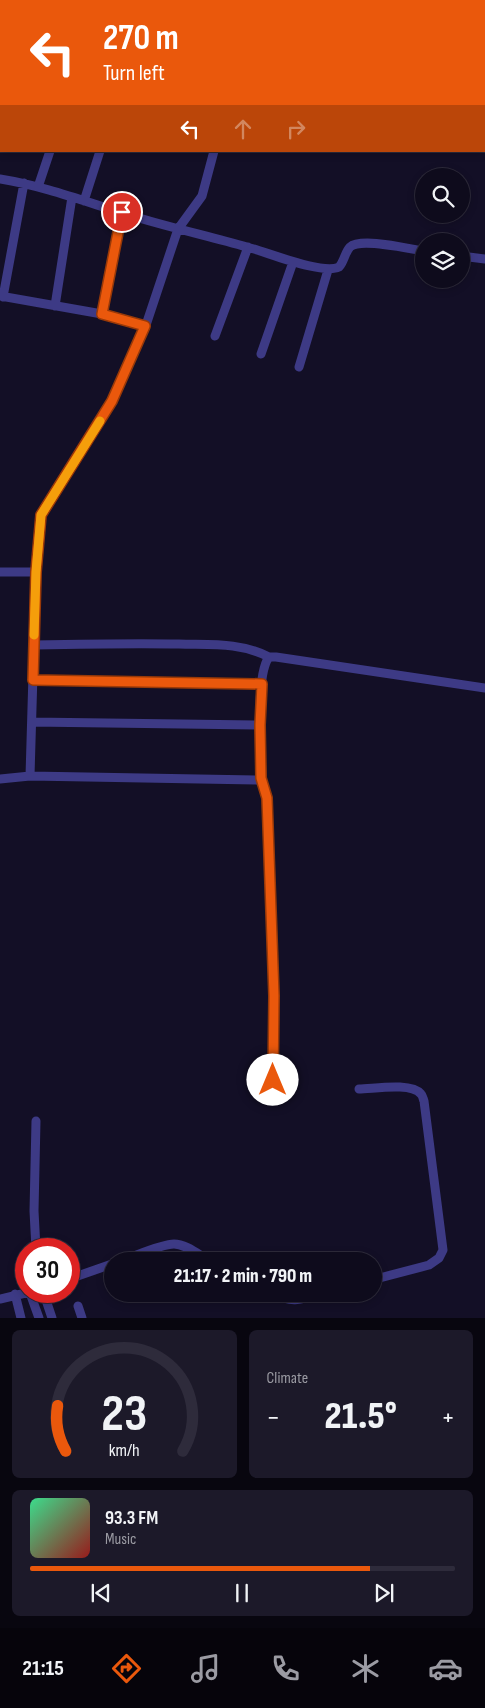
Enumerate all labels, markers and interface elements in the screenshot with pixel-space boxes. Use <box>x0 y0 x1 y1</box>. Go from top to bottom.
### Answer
text: 270 m <box>103 17 179 60</box>
icon: left <box>20 20 85 85</box>
text: Turn left <box>103 60 165 87</box>
icon: left <box>176 115 204 143</box>
icon: ahead <box>229 115 257 143</box>
icon: right <box>282 115 310 143</box>
map controls <box>415 168 470 288</box>
button: search <box>415 168 470 223</box>
pin <box>101 191 143 233</box>
icon: arrive <box>108 198 136 226</box>
button: layers <box>415 233 470 288</box>
position arrow <box>246 1053 298 1105</box>
speed limit sign: 30 <box>15 1238 80 1303</box>
text: 21:17 · 2 min · 790 m <box>174 1265 312 1288</box>
text: Climate <box>267 1369 308 1388</box>
text: 23 <box>101 1383 147 1446</box>
text: 21.5° <box>325 1394 397 1439</box>
text: − <box>267 1401 280 1434</box>
text: + <box>441 1401 455 1434</box>
text: km/h <box>109 1440 140 1461</box>
text: 93.3 FM <box>105 1507 158 1530</box>
text: Music <box>105 1530 136 1549</box>
icon: previous <box>87 1579 115 1607</box>
icon: pause <box>228 1579 256 1607</box>
icon: next <box>370 1579 398 1607</box>
icon: directions <box>109 1651 144 1686</box>
icon: music <box>188 1651 223 1686</box>
icon: phone <box>268 1651 303 1686</box>
icon: climate <box>348 1651 383 1686</box>
icon: car <box>428 1651 463 1686</box>
text: 21:15 <box>22 1655 64 1682</box>

